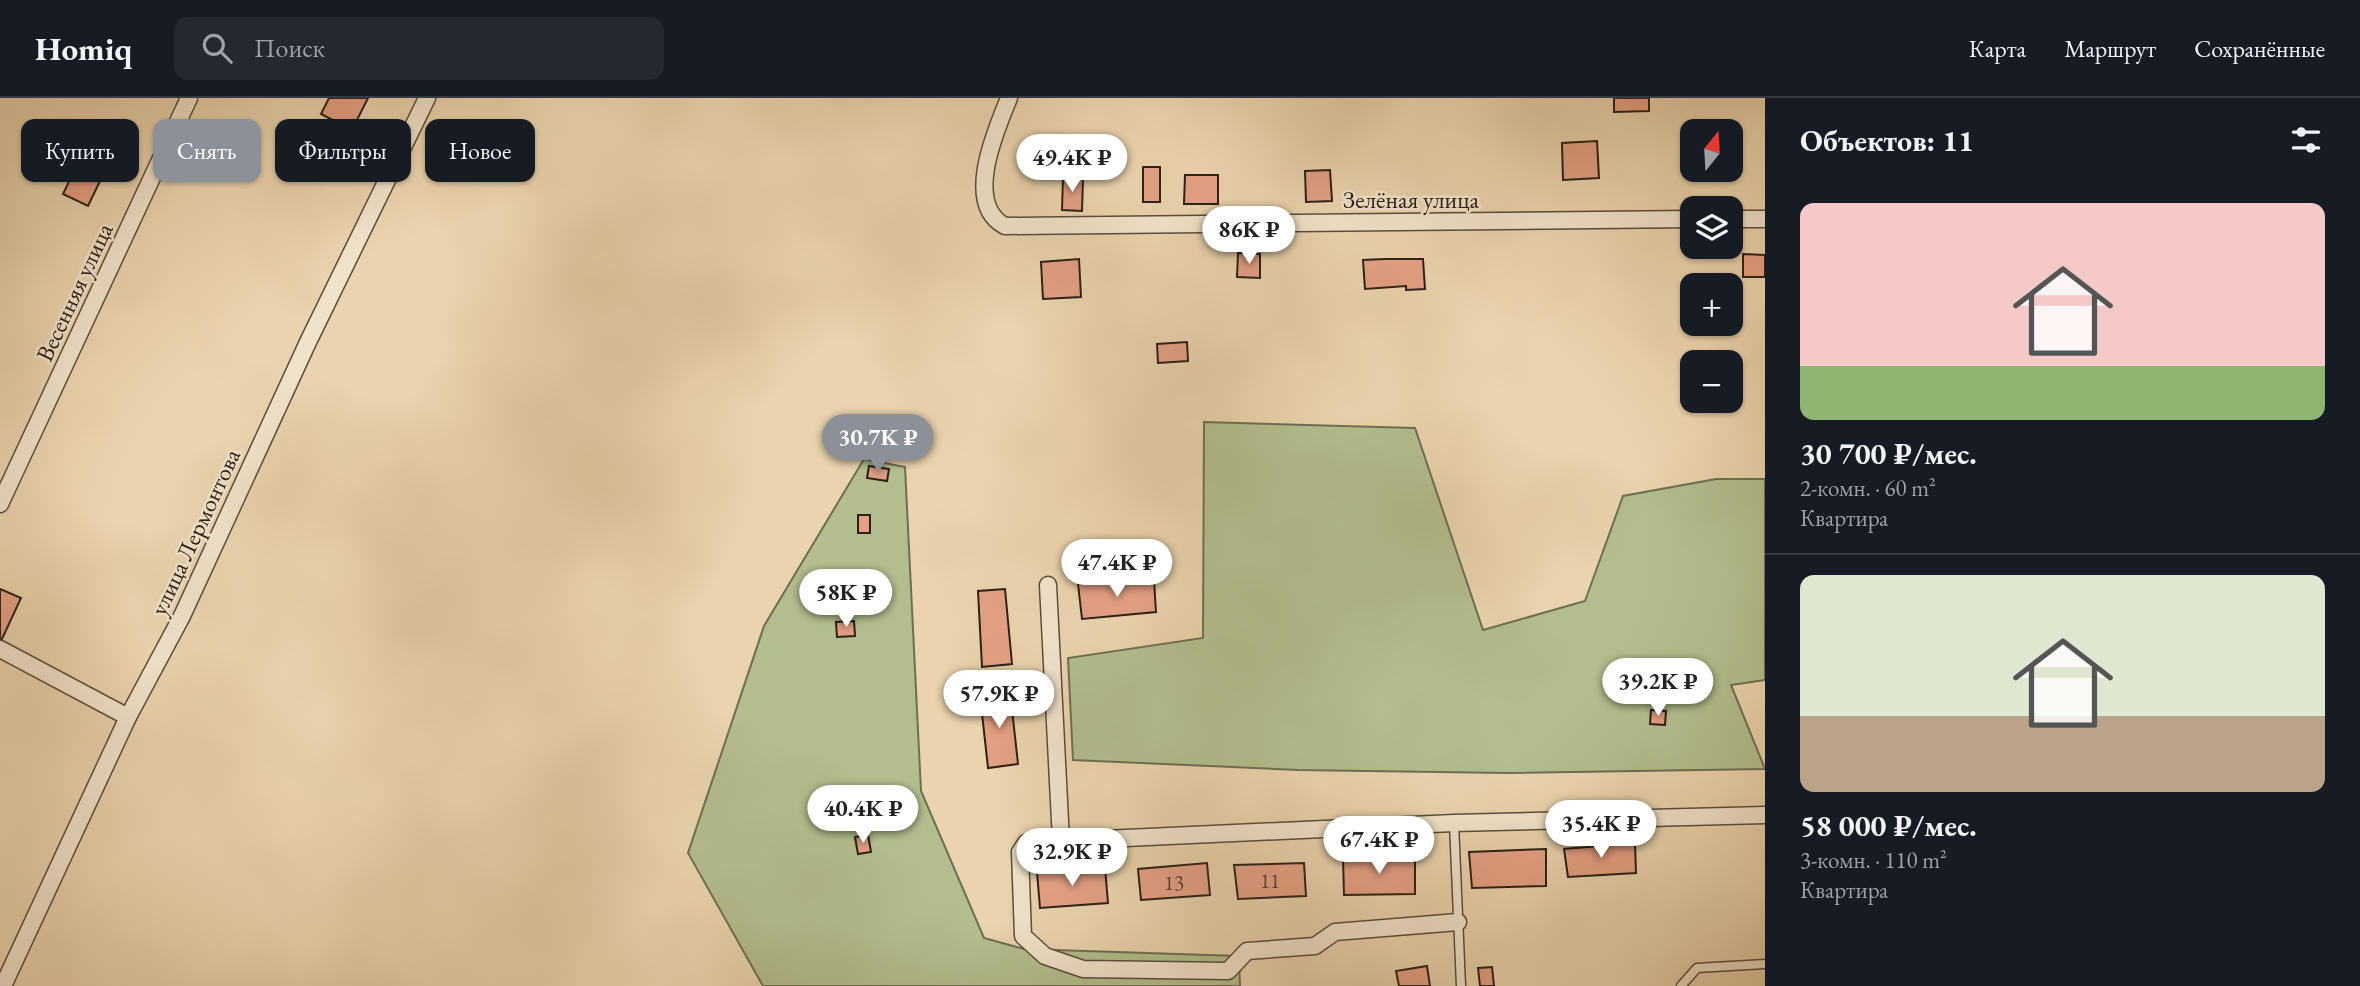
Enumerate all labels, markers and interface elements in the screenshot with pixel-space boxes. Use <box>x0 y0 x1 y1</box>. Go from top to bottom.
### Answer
search box <box>174 17 664 80</box>
text: Homiq <box>35 27 132 70</box>
icon: search <box>198 29 236 67</box>
text: Поиск <box>254 31 325 65</box>
text: Карта <box>1969 33 2026 64</box>
text: Маршрут <box>2064 33 2156 64</box>
text: Сохранённые <box>2194 33 2325 64</box>
chip: Купить <box>21 119 139 182</box>
chip: Снять <box>153 119 261 182</box>
chip: Фильтры <box>275 119 411 182</box>
chip: Новое <box>425 119 535 182</box>
north arrow <box>1680 119 1743 182</box>
map controls <box>1680 119 1743 413</box>
text: Объектов: 11 <box>1800 121 1974 160</box>
icon: filters <box>2287 121 2325 159</box>
pin: 49.4K ₽ <box>1007 134 1137 194</box>
text: 49.4K ₽ <box>1032 142 1112 172</box>
street label: Зелёная улица <box>1343 184 1479 215</box>
button: layers <box>1680 196 1743 259</box>
pin: 86K ₽ <box>1200 206 1298 266</box>
text: 86K ₽ <box>1218 214 1280 244</box>
street label: Весенняя улица <box>28 217 120 366</box>
icon: home <box>2000 248 2126 374</box>
button: + <box>1680 273 1743 336</box>
button: − <box>1680 350 1743 413</box>
pin: 30.7K ₽ <box>813 414 943 474</box>
text: 30.7K ₽ <box>838 422 918 452</box>
text: 30 700 ₽/мес. <box>1800 434 1977 473</box>
street label: улица Лермонтова <box>143 443 247 620</box>
text: 2-комн. · 60 m² <box>1800 473 1936 503</box>
text: Квартира <box>1800 503 1888 533</box>
pin: 47.4K ₽ <box>1052 540 1182 599</box>
text: 47.4K ₽ <box>1077 547 1157 577</box>
pin: 58K ₽ <box>797 570 895 629</box>
text: 58K ₽ <box>815 577 877 607</box>
icon: home <box>2000 620 2126 746</box>
pin: 39.2K ₽ <box>1593 658 1723 718</box>
text: 39.2K ₽ <box>1618 666 1698 696</box>
pin: 57.9K ₽ <box>934 670 1064 730</box>
text: 57.9K ₽ <box>959 678 1039 708</box>
pin: 40.4K ₽ <box>798 786 928 845</box>
text: 40.4K ₽ <box>823 793 903 823</box>
pin: 35.4K ₽ <box>1536 800 1666 860</box>
text: 58 000 ₽/мес. <box>1800 806 1977 845</box>
text: 35.4K ₽ <box>1561 808 1641 838</box>
pin: 67.4K ₽ <box>1314 816 1444 876</box>
text: 67.4K ₽ <box>1339 824 1419 854</box>
pin: 32.9K ₽ <box>1007 828 1137 888</box>
text: 32.9K ₽ <box>1032 836 1112 866</box>
text: 3-комн. · 110 m² <box>1800 845 1947 875</box>
house number: 11 <box>1260 867 1280 894</box>
house number: 13 <box>1164 869 1184 896</box>
text: Квартира <box>1800 875 1888 905</box>

